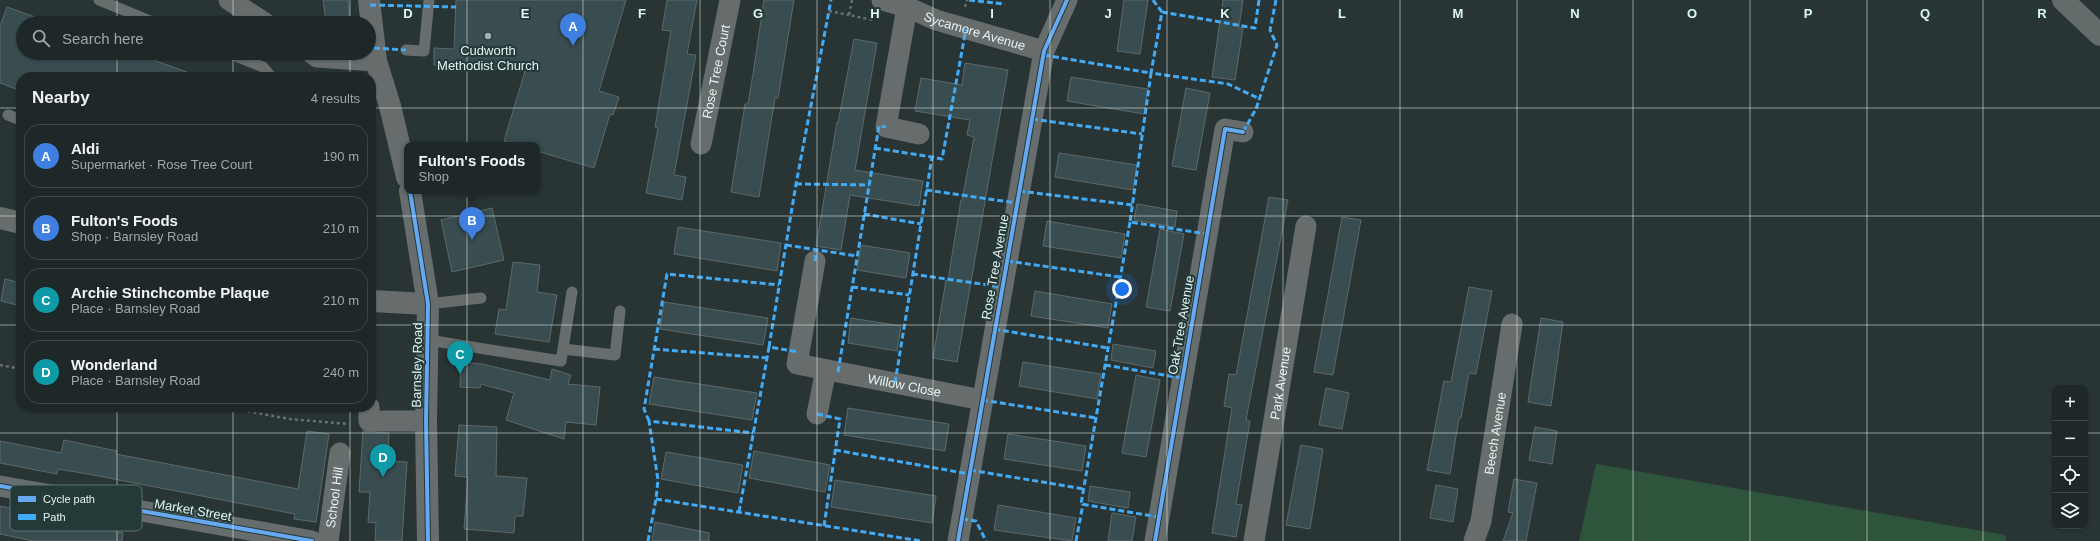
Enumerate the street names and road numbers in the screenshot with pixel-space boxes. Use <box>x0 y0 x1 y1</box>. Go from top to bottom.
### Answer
street label: Sycamore Avenue <box>922 8 1027 53</box>
street label: Rose Tree Court <box>699 23 732 120</box>
street label: Rose Tree Avenue <box>978 213 1012 321</box>
street label: Oak Tree Avenue <box>1165 274 1197 376</box>
street label: Barnsley Road <box>409 322 425 408</box>
street label: Park Avenue <box>1267 346 1293 421</box>
street label: Willow Close <box>866 370 942 399</box>
street label: Beech Avenue <box>1481 391 1509 476</box>
street label: School Hill <box>322 466 346 529</box>
street label: Market Street <box>153 496 233 524</box>

